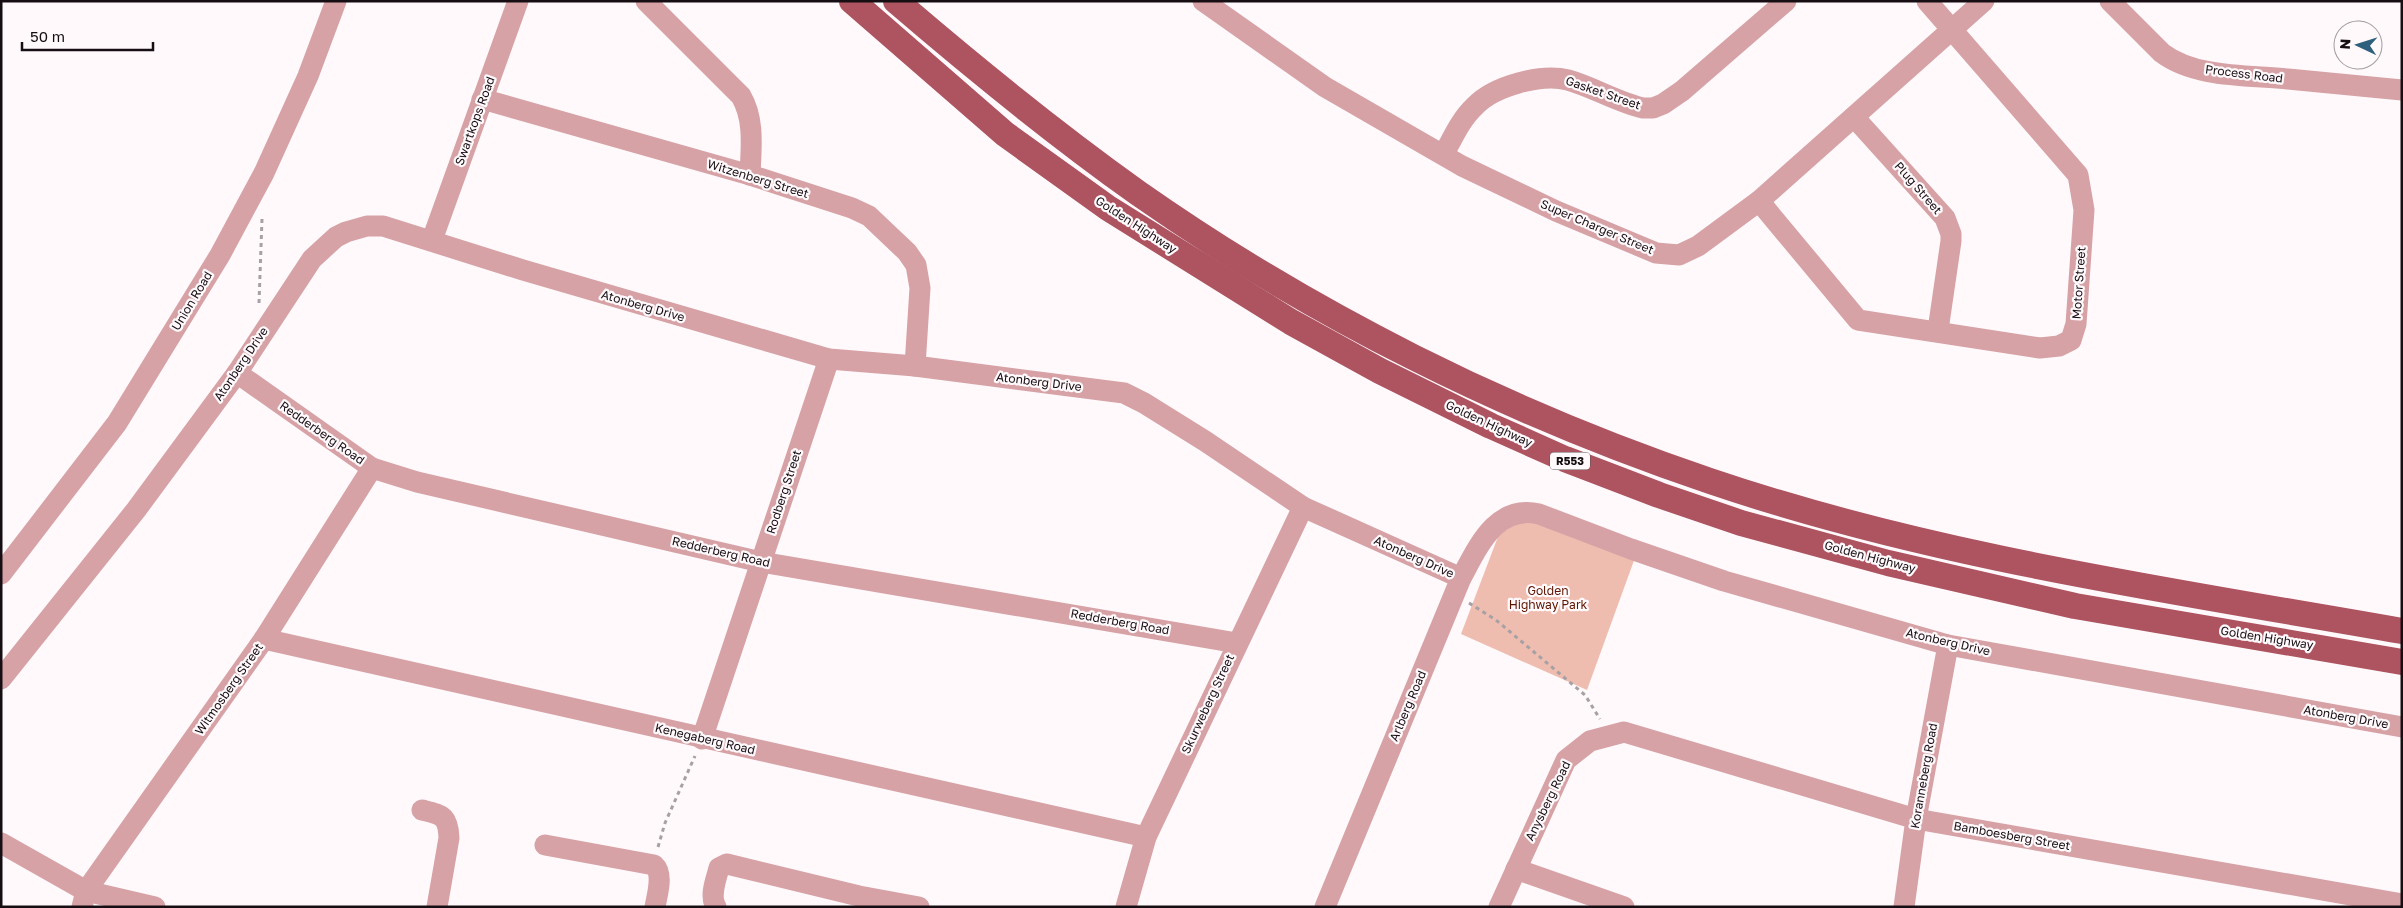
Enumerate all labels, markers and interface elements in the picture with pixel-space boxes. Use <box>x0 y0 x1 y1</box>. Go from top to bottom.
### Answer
scale bar <box>22 20 154 52</box>
north arrow <box>2333 20 2383 70</box>
text: 50 m <box>30 27 65 45</box>
text: N <box>2336 38 2353 50</box>
street label: Process Road <box>2204 61 2284 86</box>
street label: Gasket Street <box>1564 73 1643 112</box>
street label: Swartkops Road <box>452 74 498 167</box>
street label: Witzenberg Street <box>706 156 811 201</box>
street label: Plug Street <box>1891 158 1945 217</box>
street label: Golden Highway <box>1093 193 1180 257</box>
street label: Super Charger Street <box>1538 196 1656 257</box>
street label: Motor Street <box>2068 246 2089 320</box>
street label: Union Road <box>168 268 215 333</box>
street label: Atonberg Drive <box>600 286 687 325</box>
street label: Atonberg Drive <box>210 324 271 404</box>
street label: Atonberg Drive <box>995 369 1083 394</box>
street label: Golden Highway <box>1444 397 1535 450</box>
street label: Redderberg Road <box>277 398 368 467</box>
street label: Rodberg Street <box>763 448 804 536</box>
road number: R553 <box>1550 452 1590 470</box>
street label: Atonberg Drive <box>1372 532 1457 581</box>
street label: Redderberg Road <box>671 533 772 570</box>
street label: Golden Highway <box>1823 537 1918 576</box>
park label: Golden Highway Park <box>1509 583 1588 612</box>
street label: Redderberg Road <box>1069 605 1171 638</box>
street label: Golden Highway <box>2220 623 2315 652</box>
street label: Atonberg Drive <box>1905 625 1992 658</box>
street label: Witmosberg Street <box>191 640 266 737</box>
street label: Skurweberg Street <box>1178 652 1237 756</box>
street label: Arlberg Road <box>1386 668 1429 743</box>
street label: Atonberg Drive <box>2302 702 2390 731</box>
street label: Kenegaberg Road <box>654 720 757 757</box>
street label: Koranneberg Road <box>1907 722 1940 830</box>
street label: Anysberg Road <box>1522 758 1573 843</box>
street label: Bamboesberg Street <box>1953 818 2072 853</box>

